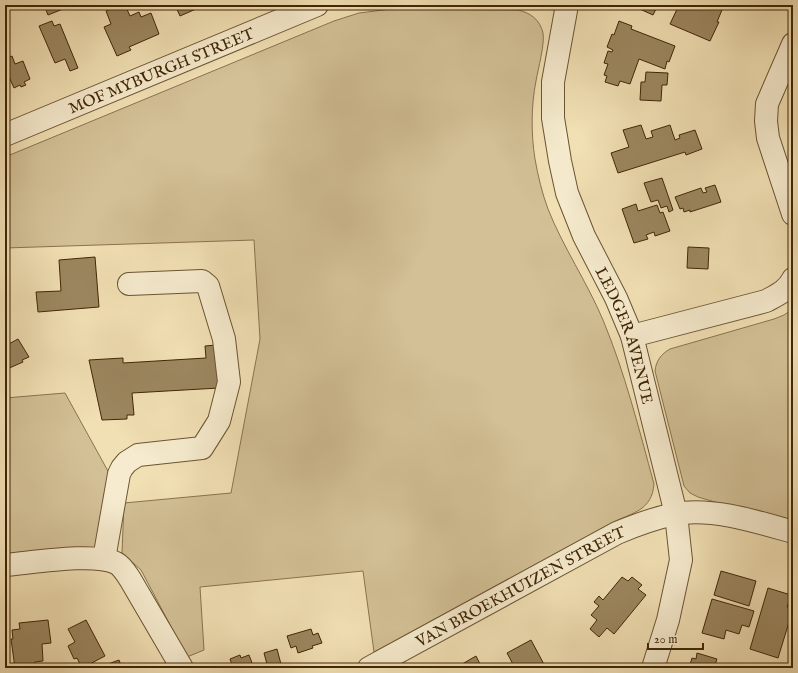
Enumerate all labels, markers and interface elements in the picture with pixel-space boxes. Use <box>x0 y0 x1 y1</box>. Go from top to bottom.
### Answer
street label: MOF MYBURGH STREET <box>66 24 258 119</box>
street label: LEDGER AVENUE <box>590 264 656 406</box>
street label: VAN BROEKHUIZEN STREET <box>412 523 629 653</box>
scale bar <box>648 625 703 651</box>
text: 20 m <box>654 632 677 647</box>

